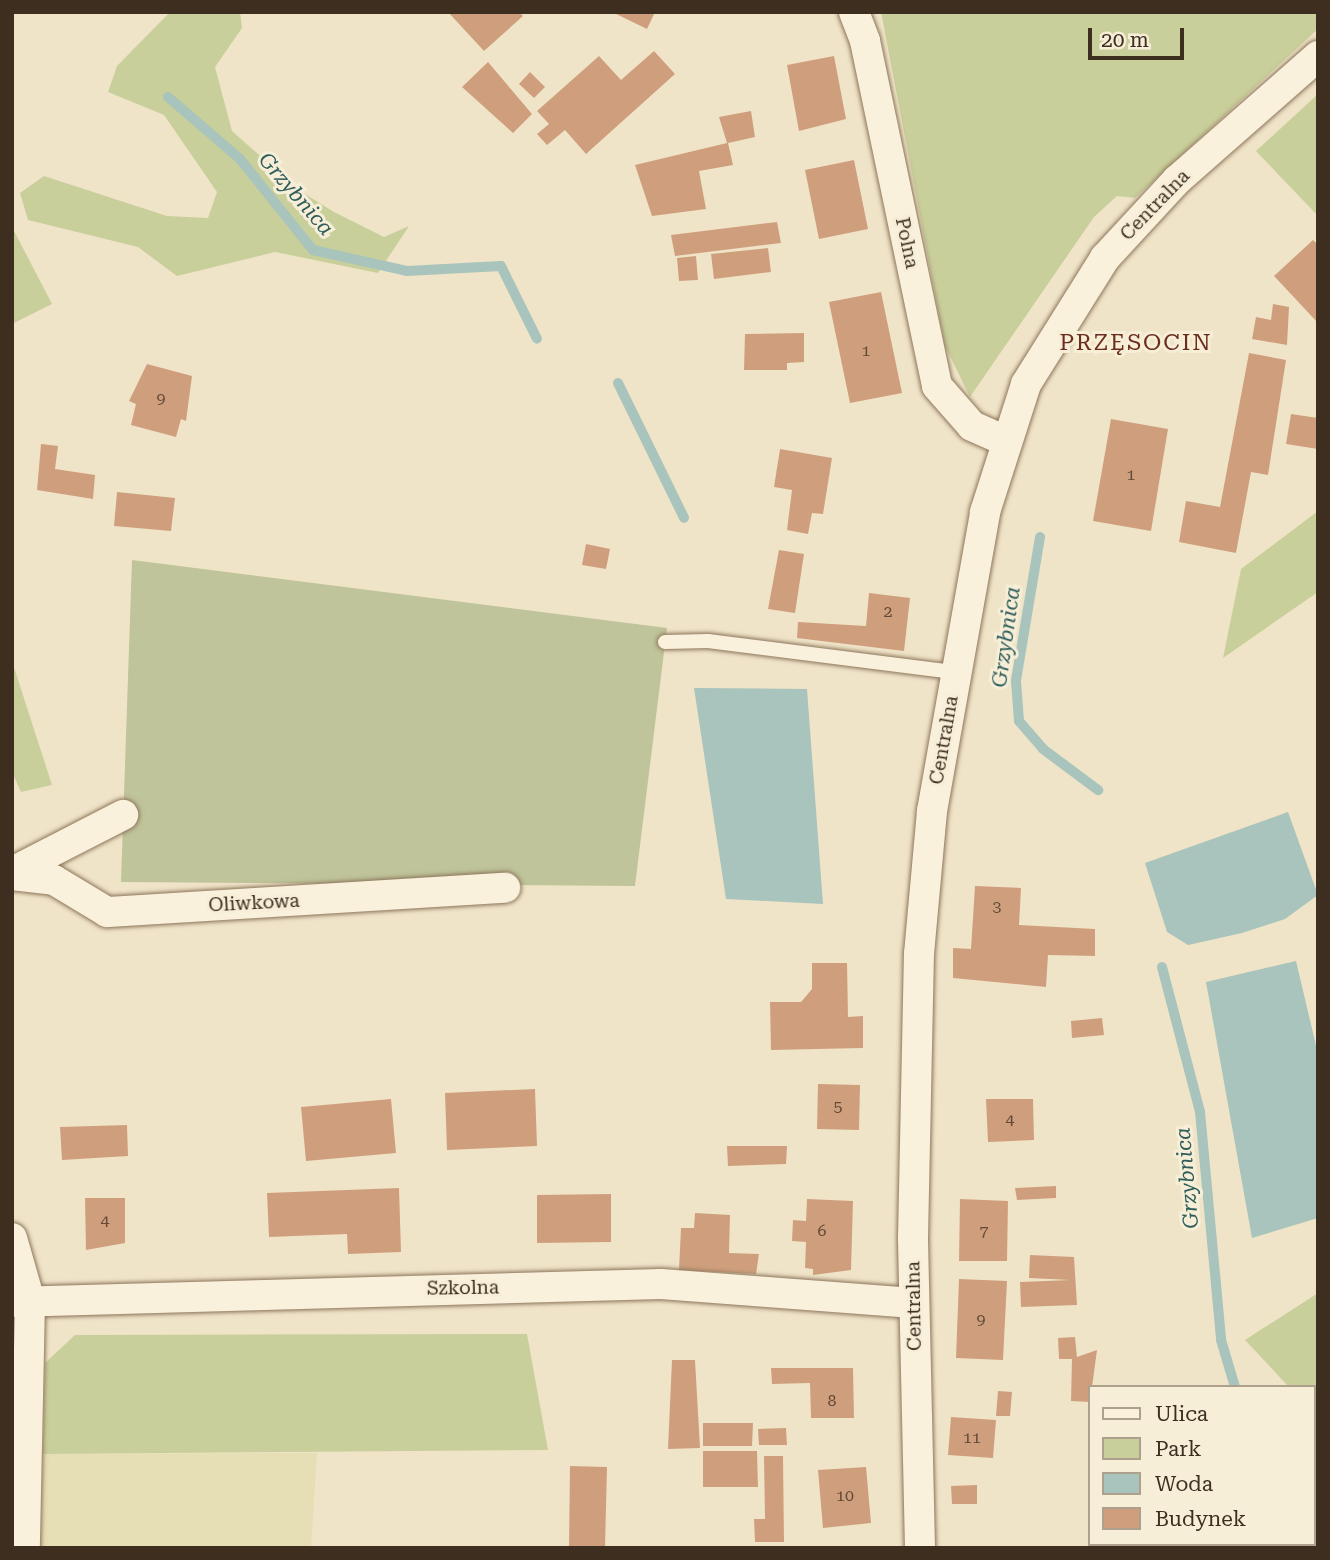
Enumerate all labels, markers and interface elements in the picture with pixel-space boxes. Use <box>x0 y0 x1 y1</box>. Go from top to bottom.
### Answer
scale bar <box>1092 14 1188 58</box>
text: 20 m <box>1101 28 1149 52</box>
water label: Grzybnica <box>253 147 339 241</box>
street label: Centralna <box>1116 165 1194 245</box>
street label: Polna <box>890 215 924 271</box>
district label: PRZĘSOCIN <box>1060 329 1212 357</box>
house number: 1 <box>862 341 870 361</box>
house number: 9 <box>157 389 165 409</box>
house number: 1 <box>1127 465 1135 485</box>
water label: Grzybnica <box>986 585 1026 689</box>
house number: 2 <box>884 602 892 622</box>
street label: Centralna <box>925 694 963 786</box>
street label: Oliwkowa <box>208 889 300 917</box>
house number: 3 <box>993 897 1001 917</box>
house number: 5 <box>834 1097 842 1117</box>
house number: 4 <box>1006 1110 1014 1130</box>
water label: Grzybnica <box>1170 1126 1204 1230</box>
house number: 4 <box>101 1211 109 1231</box>
house number: 6 <box>818 1221 826 1241</box>
house number: 7 <box>980 1221 988 1241</box>
street label: Centralna <box>902 1261 926 1351</box>
street label: Szkolna <box>427 1276 499 1300</box>
house number: 9 <box>977 1310 985 1330</box>
legend <box>1088 1385 1316 1546</box>
house number: 8 <box>828 1391 836 1411</box>
text: Ulica <box>1155 1402 1208 1426</box>
house number: 11 <box>963 1428 981 1448</box>
text: Park <box>1155 1437 1201 1461</box>
text: Woda <box>1155 1472 1213 1496</box>
house number: 10 <box>836 1486 854 1506</box>
text: Budynek <box>1155 1507 1246 1531</box>

